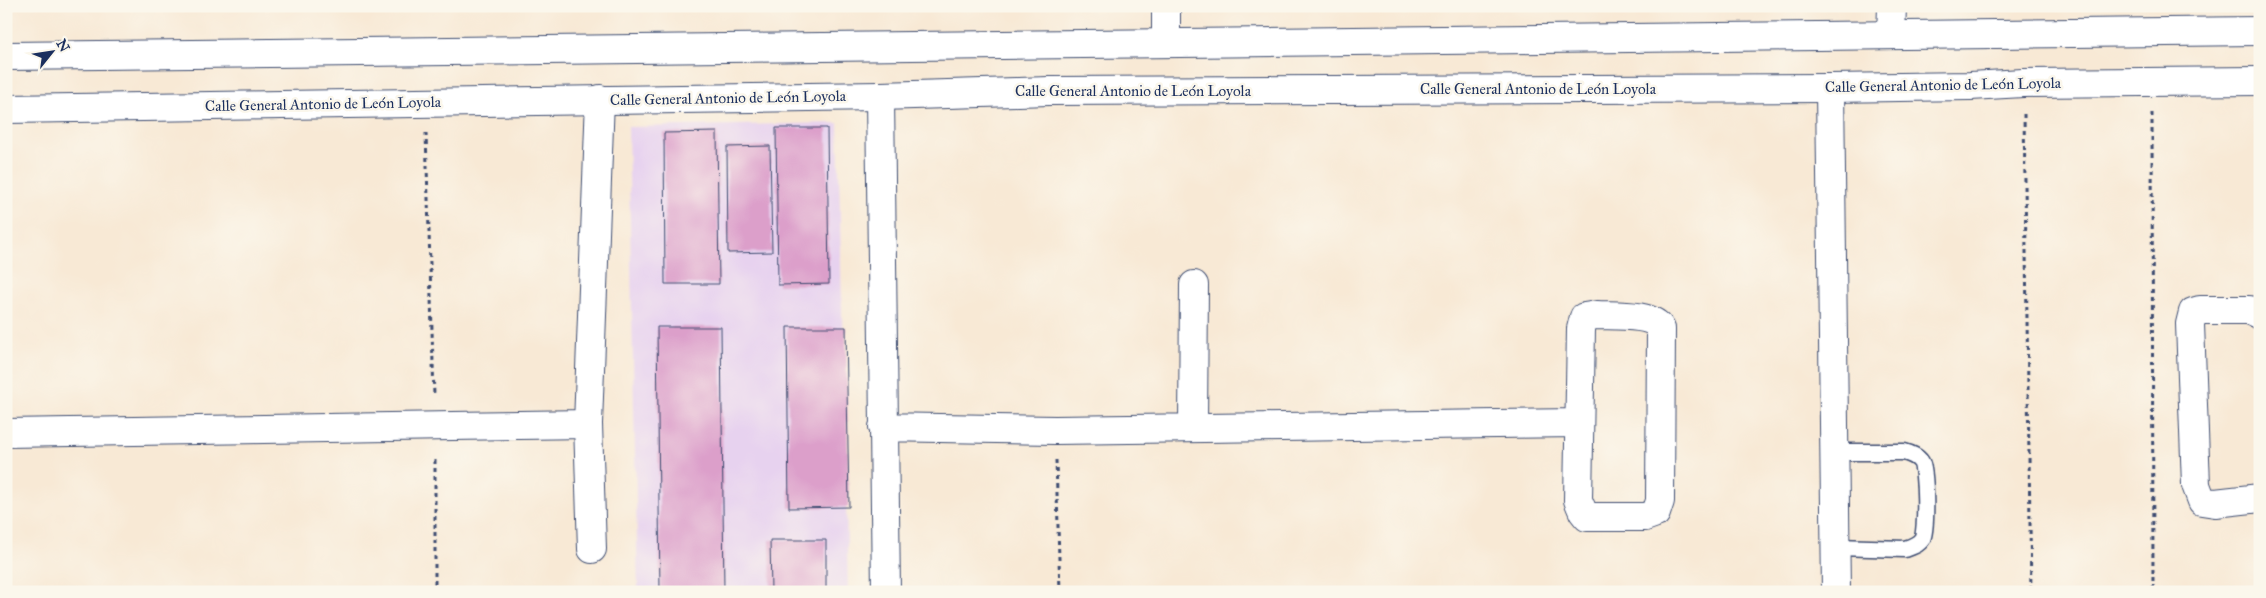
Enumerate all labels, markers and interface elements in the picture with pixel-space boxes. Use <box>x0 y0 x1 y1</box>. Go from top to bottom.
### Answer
north arrow <box>28 28 78 78</box>
text: N <box>52 36 73 55</box>
street label: Calle General Antonio de León Loyola <box>1825 74 2062 96</box>
street label: Calle General Antonio de León Loyola <box>1420 80 1657 98</box>
street label: Calle General Antonio de León Loyola <box>1015 82 1252 100</box>
street label: Calle General Antonio de León Loyola <box>610 87 847 109</box>
street label: Calle General Antonio de León Loyola <box>205 93 442 115</box>

